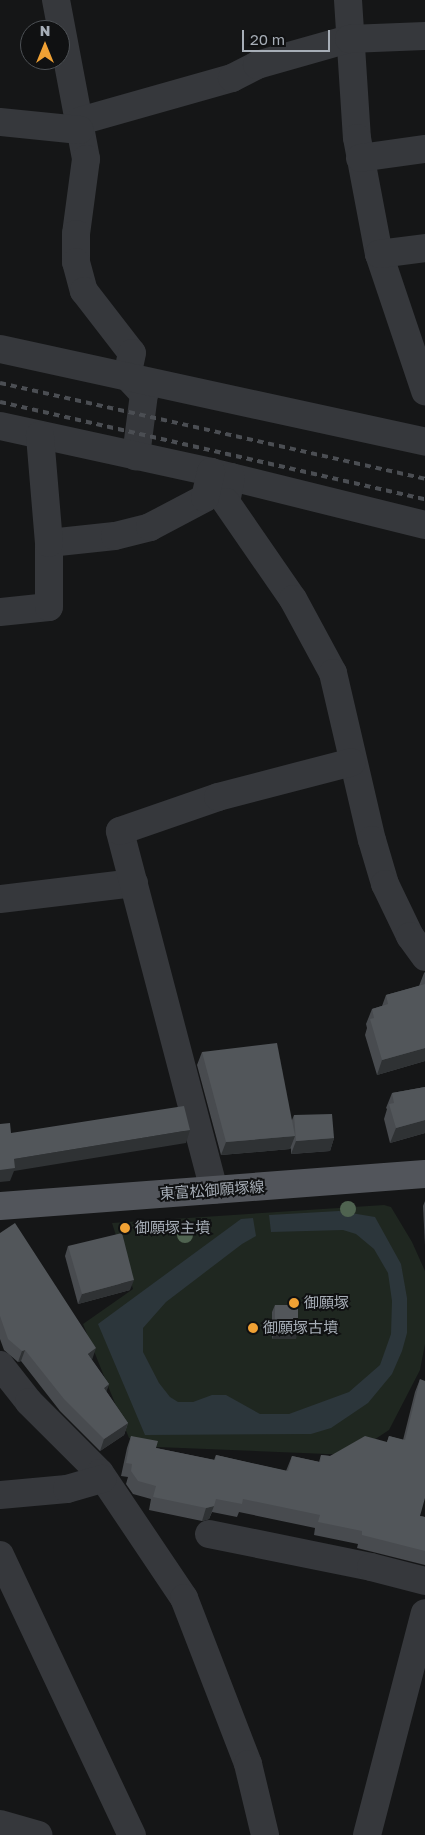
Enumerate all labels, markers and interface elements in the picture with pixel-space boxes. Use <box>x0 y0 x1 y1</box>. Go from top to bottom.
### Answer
north arrow <box>20 20 70 70</box>
scale bar <box>245 20 332 52</box>
text: N <box>40 22 50 39</box>
text: 20 m <box>250 30 285 48</box>
street label: 東富松御願塚線 <box>159 1177 265 1203</box>
place label: 御願塚主墳 <box>135 1219 210 1237</box>
marker: 御願塚主墳 <box>119 1222 131 1234</box>
place label: 御願塚 <box>304 1294 349 1312</box>
marker: 御願塚 <box>288 1297 300 1309</box>
place label: 御願塚古墳 <box>263 1319 338 1337</box>
marker: 御願塚古墳 <box>247 1322 259 1334</box>

